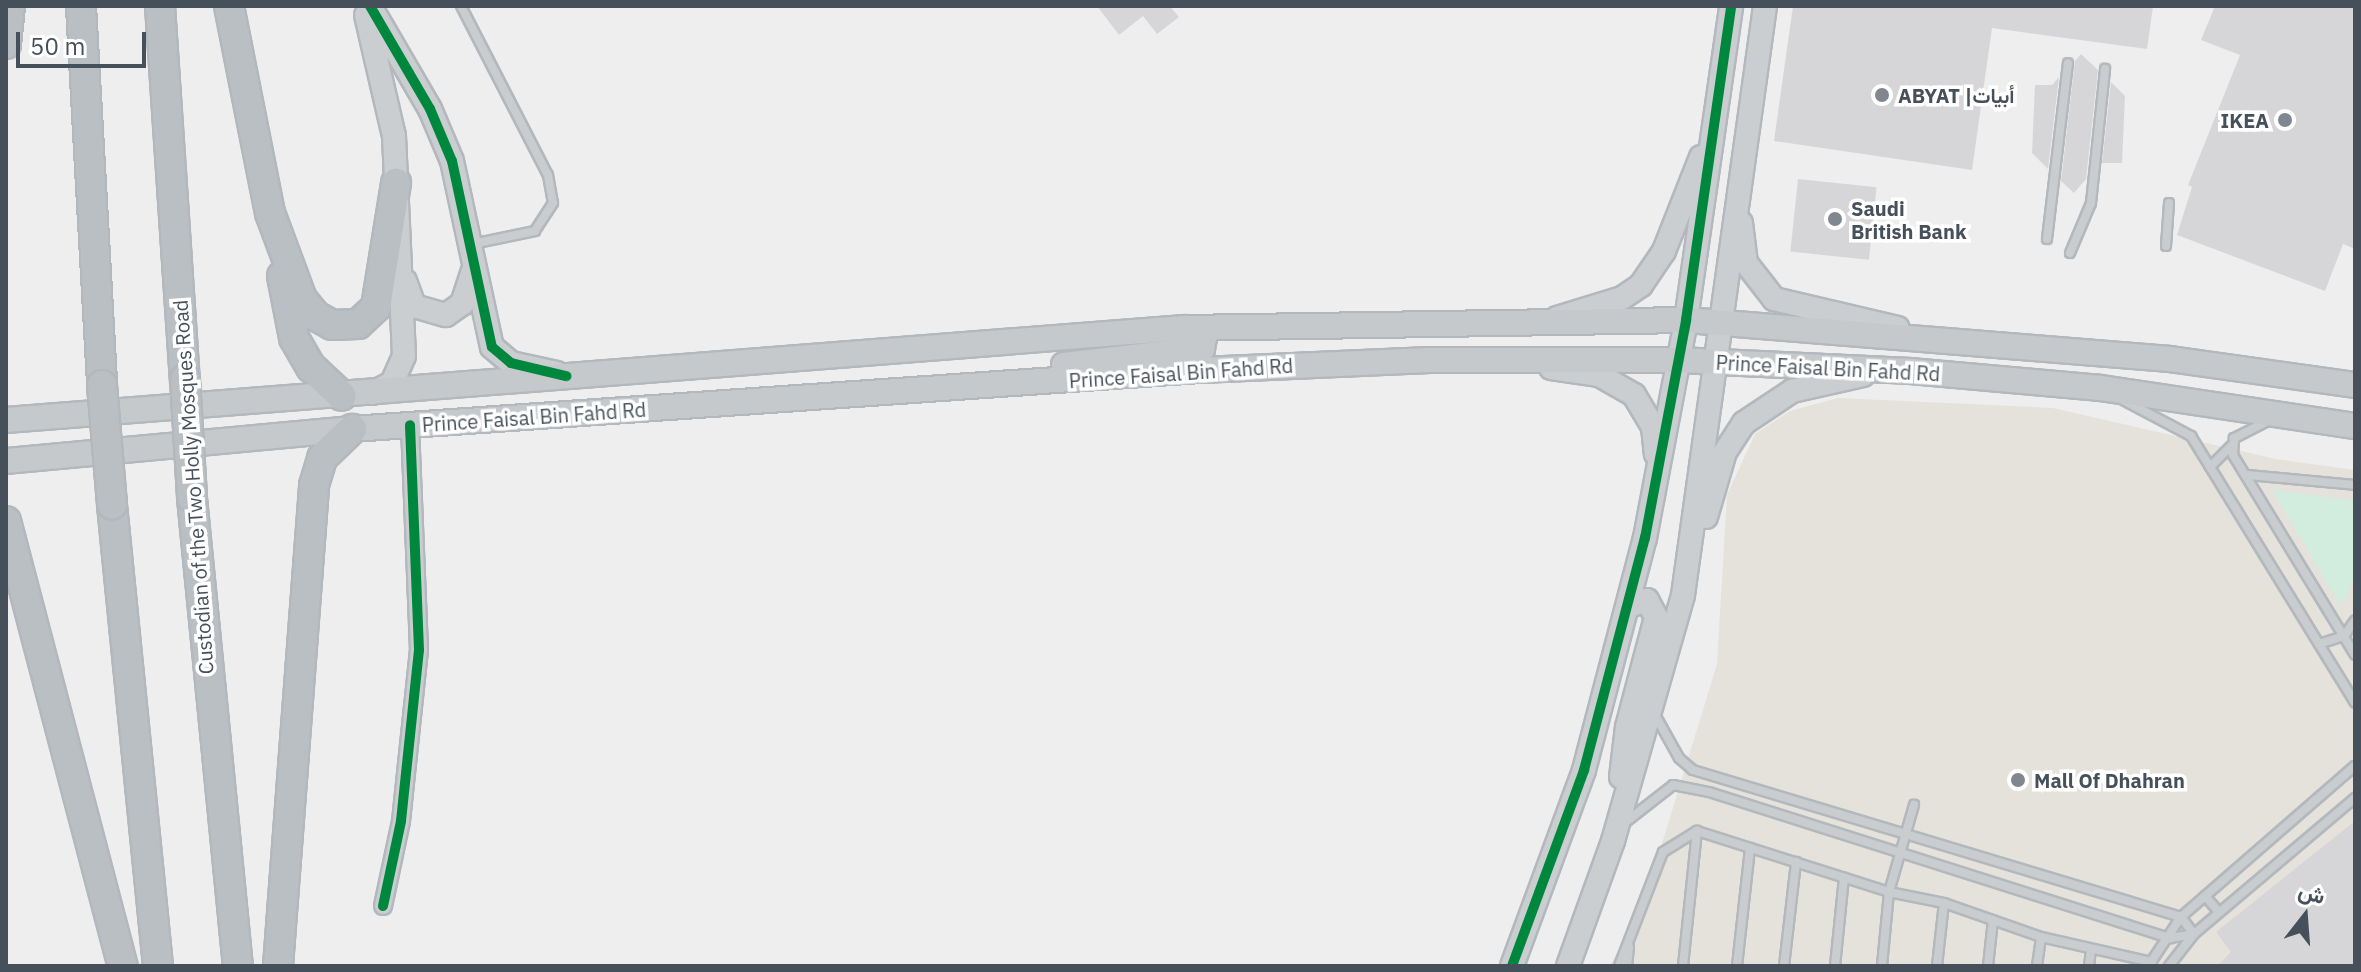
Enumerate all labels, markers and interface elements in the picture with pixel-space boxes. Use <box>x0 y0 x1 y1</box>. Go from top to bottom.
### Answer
scale bar <box>20 16 150 66</box>
text: 50 m <box>30 30 85 62</box>
place label: ABYAT |أبيات <box>1898 83 2015 107</box>
marker: ABYAT |أبيات <box>1873 86 1891 104</box>
place label: IKEA <box>2221 108 2269 132</box>
marker: IKEA <box>2276 111 2294 129</box>
place label: Saudi British Bank <box>1851 196 1966 243</box>
marker: Saudi British Bank <box>1826 210 1844 228</box>
street label: Custodian of the Two Holly Mosques Road <box>168 299 218 675</box>
street label: Prince Faisal Bin Fahd Rd <box>1715 350 1941 386</box>
street label: Prince Faisal Bin Fahd Rd <box>1068 353 1294 393</box>
street label: Prince Faisal Bin Fahd Rd <box>421 397 647 437</box>
place label: Mall Of Dhahran <box>2034 768 2185 792</box>
marker: Mall Of Dhahran <box>2009 771 2027 789</box>
text: ش <box>2295 875 2329 910</box>
north arrow <box>2265 876 2345 956</box>

